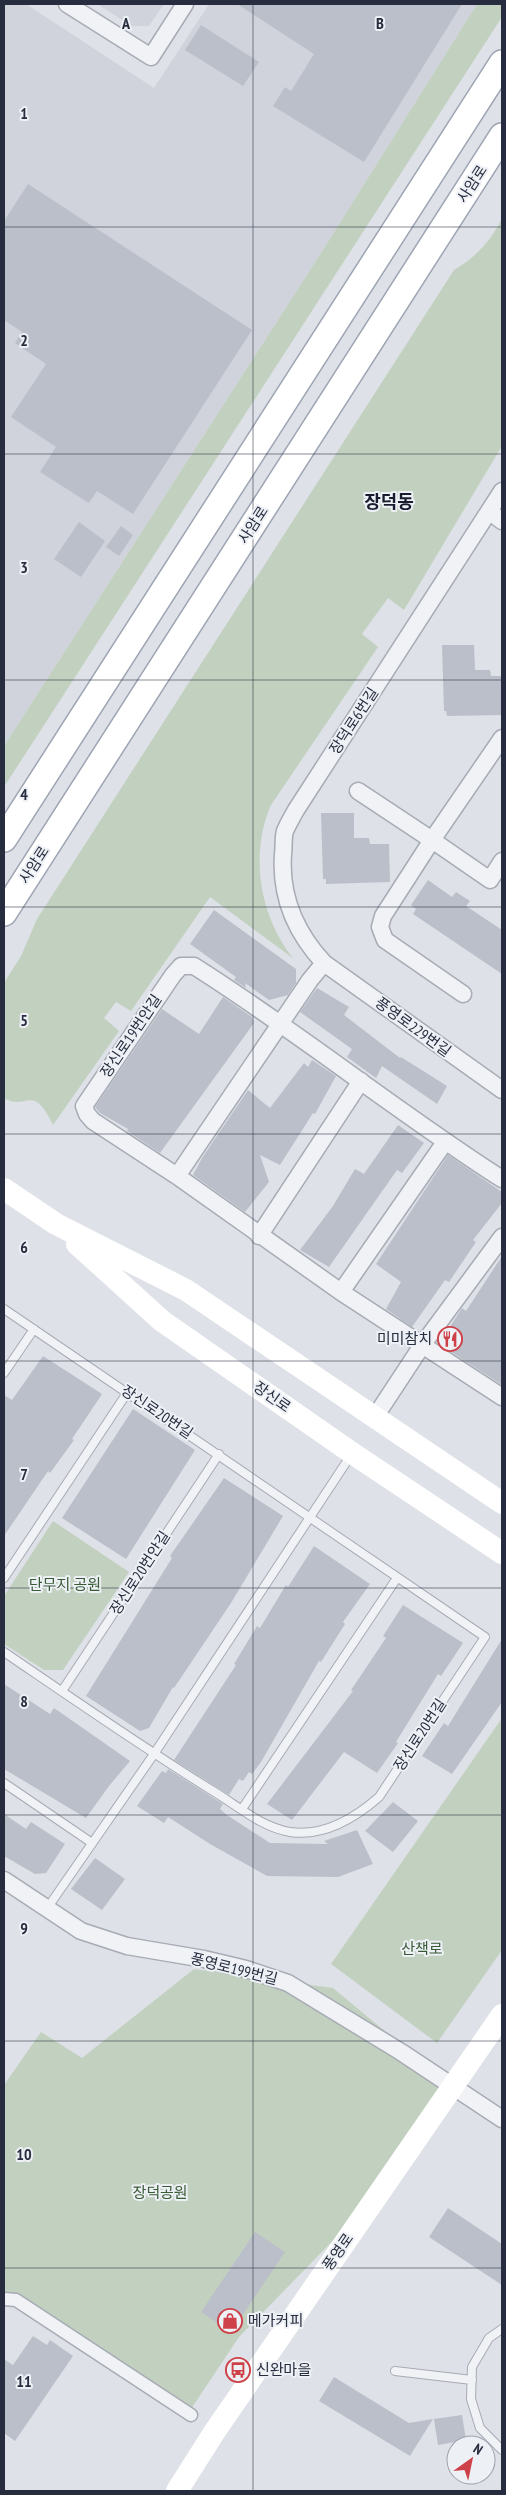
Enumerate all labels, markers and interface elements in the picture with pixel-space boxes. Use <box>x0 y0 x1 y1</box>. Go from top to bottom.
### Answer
text: A <box>121 13 131 33</box>
text: B <box>376 13 384 33</box>
text: 1 <box>20 103 28 123</box>
street label: 사암로 <box>452 161 491 206</box>
text: 2 <box>20 330 28 350</box>
district label: 장덕동 <box>364 490 414 513</box>
street label: 사암로 <box>233 502 272 547</box>
text: 3 <box>20 557 28 577</box>
street label: 장덕로6번길 <box>325 684 382 758</box>
text: 4 <box>20 784 28 804</box>
street label: 사암로 <box>14 842 53 887</box>
street label: 장신로19번안길 <box>96 990 165 1081</box>
street label: 풍영로229번길 <box>372 993 455 1061</box>
text: 5 <box>20 1010 28 1030</box>
text: 6 <box>20 1237 28 1257</box>
restaurant icon: 미미참치 <box>437 1326 463 1352</box>
place label: 미미참치 <box>377 1329 432 1348</box>
street label: 장신로 <box>250 1377 295 1416</box>
street label: 장신로20번길 <box>118 1381 197 1443</box>
text: 7 <box>20 1464 28 1484</box>
street label: 장신로20번안길 <box>105 1527 174 1618</box>
park label: 단무지 공원 <box>29 1575 101 1594</box>
text: 8 <box>20 1691 28 1711</box>
street label: 장신로20번길 <box>389 1695 450 1775</box>
text: 9 <box>20 1918 28 1938</box>
park label: 산책로 <box>401 1939 443 1958</box>
street label: 풍영로199번길 <box>189 1948 280 1989</box>
text: 10 <box>16 2144 32 2164</box>
park label: 장덕공원 <box>132 2183 188 2202</box>
street label: 풍영로 <box>318 2229 357 2274</box>
shop icon: 메가커피 <box>217 2308 243 2334</box>
place label: 메가커피 <box>248 2311 303 2330</box>
bus stop icon: 신완마을 <box>225 2357 251 2383</box>
place label: 신완마을 <box>256 2360 311 2379</box>
text: 11 <box>16 2371 32 2391</box>
north arrow <box>446 2435 496 2485</box>
text: N <box>470 2439 486 2459</box>

